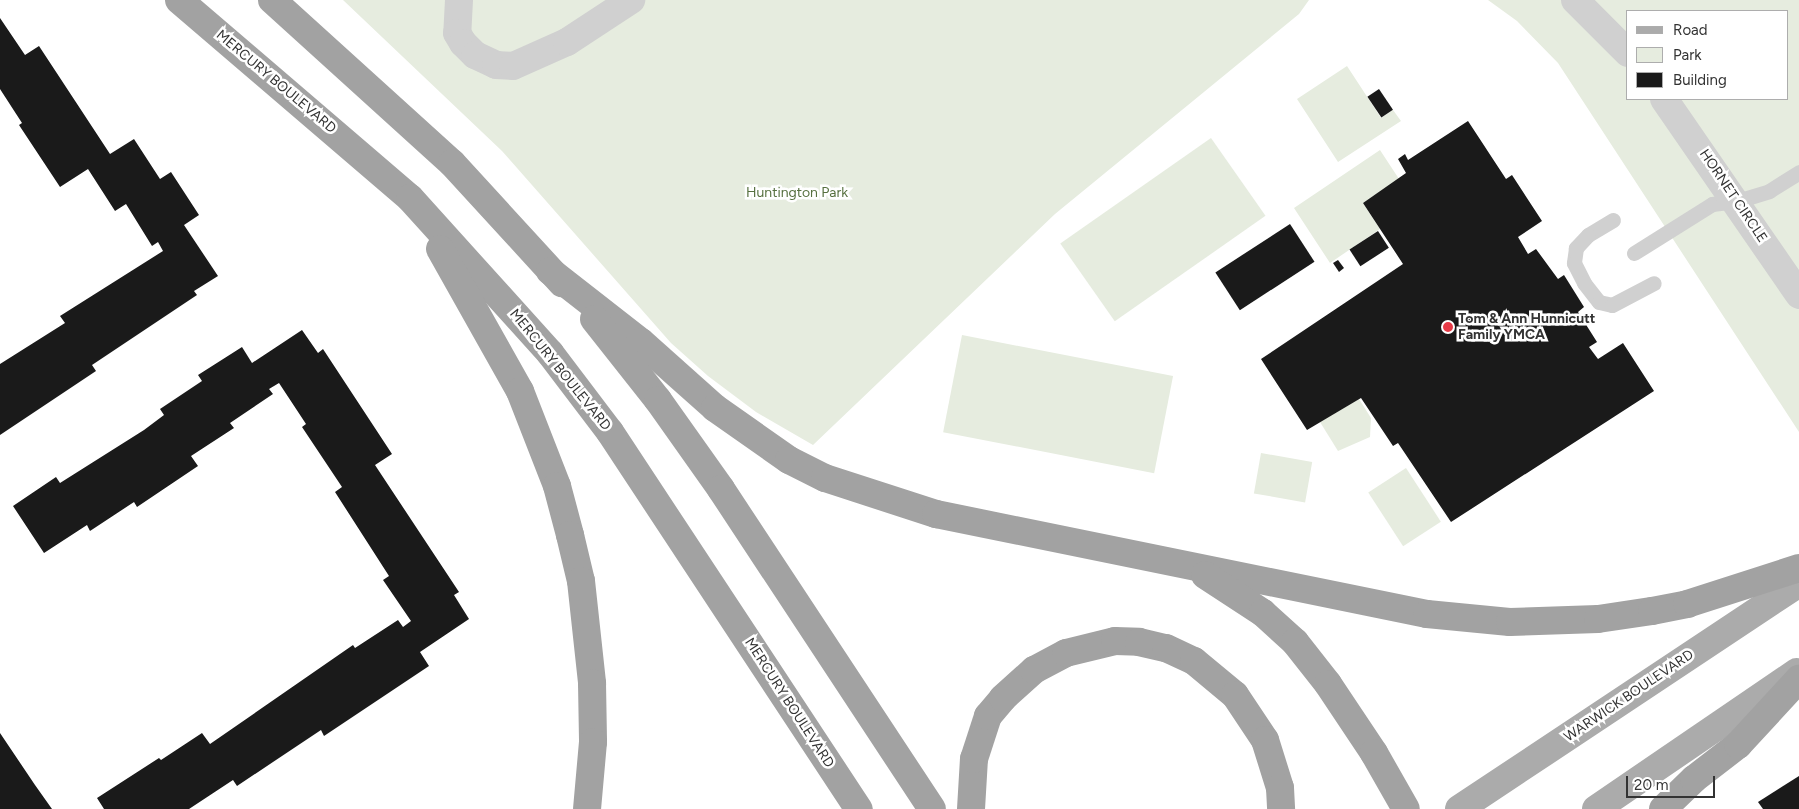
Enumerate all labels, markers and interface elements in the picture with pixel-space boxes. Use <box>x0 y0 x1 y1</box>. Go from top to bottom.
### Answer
legend <box>1626 10 1789 100</box>
text: Road <box>1673 21 1708 39</box>
street label: MERCURY BOULEVARD <box>213 27 339 137</box>
text: Park <box>1673 46 1702 64</box>
text: Building <box>1673 71 1727 89</box>
street label: HORNET CIRCLE <box>1696 146 1770 246</box>
park label: Huntington Park <box>746 185 848 201</box>
street label: MERCURY BOULEVARD <box>506 306 614 434</box>
place label: Tom & Ann Hunnicutt Family YMCA <box>1458 311 1595 344</box>
marker: Tom & Ann Hunnicutt Family YMCA <box>1442 321 1454 333</box>
street label: MERCURY BOULEVARD <box>741 635 837 771</box>
street label: WARWICK BOULEVARD <box>1561 646 1697 746</box>
scale bar <box>1629 766 1718 798</box>
text: 20 m <box>1634 776 1668 794</box>

